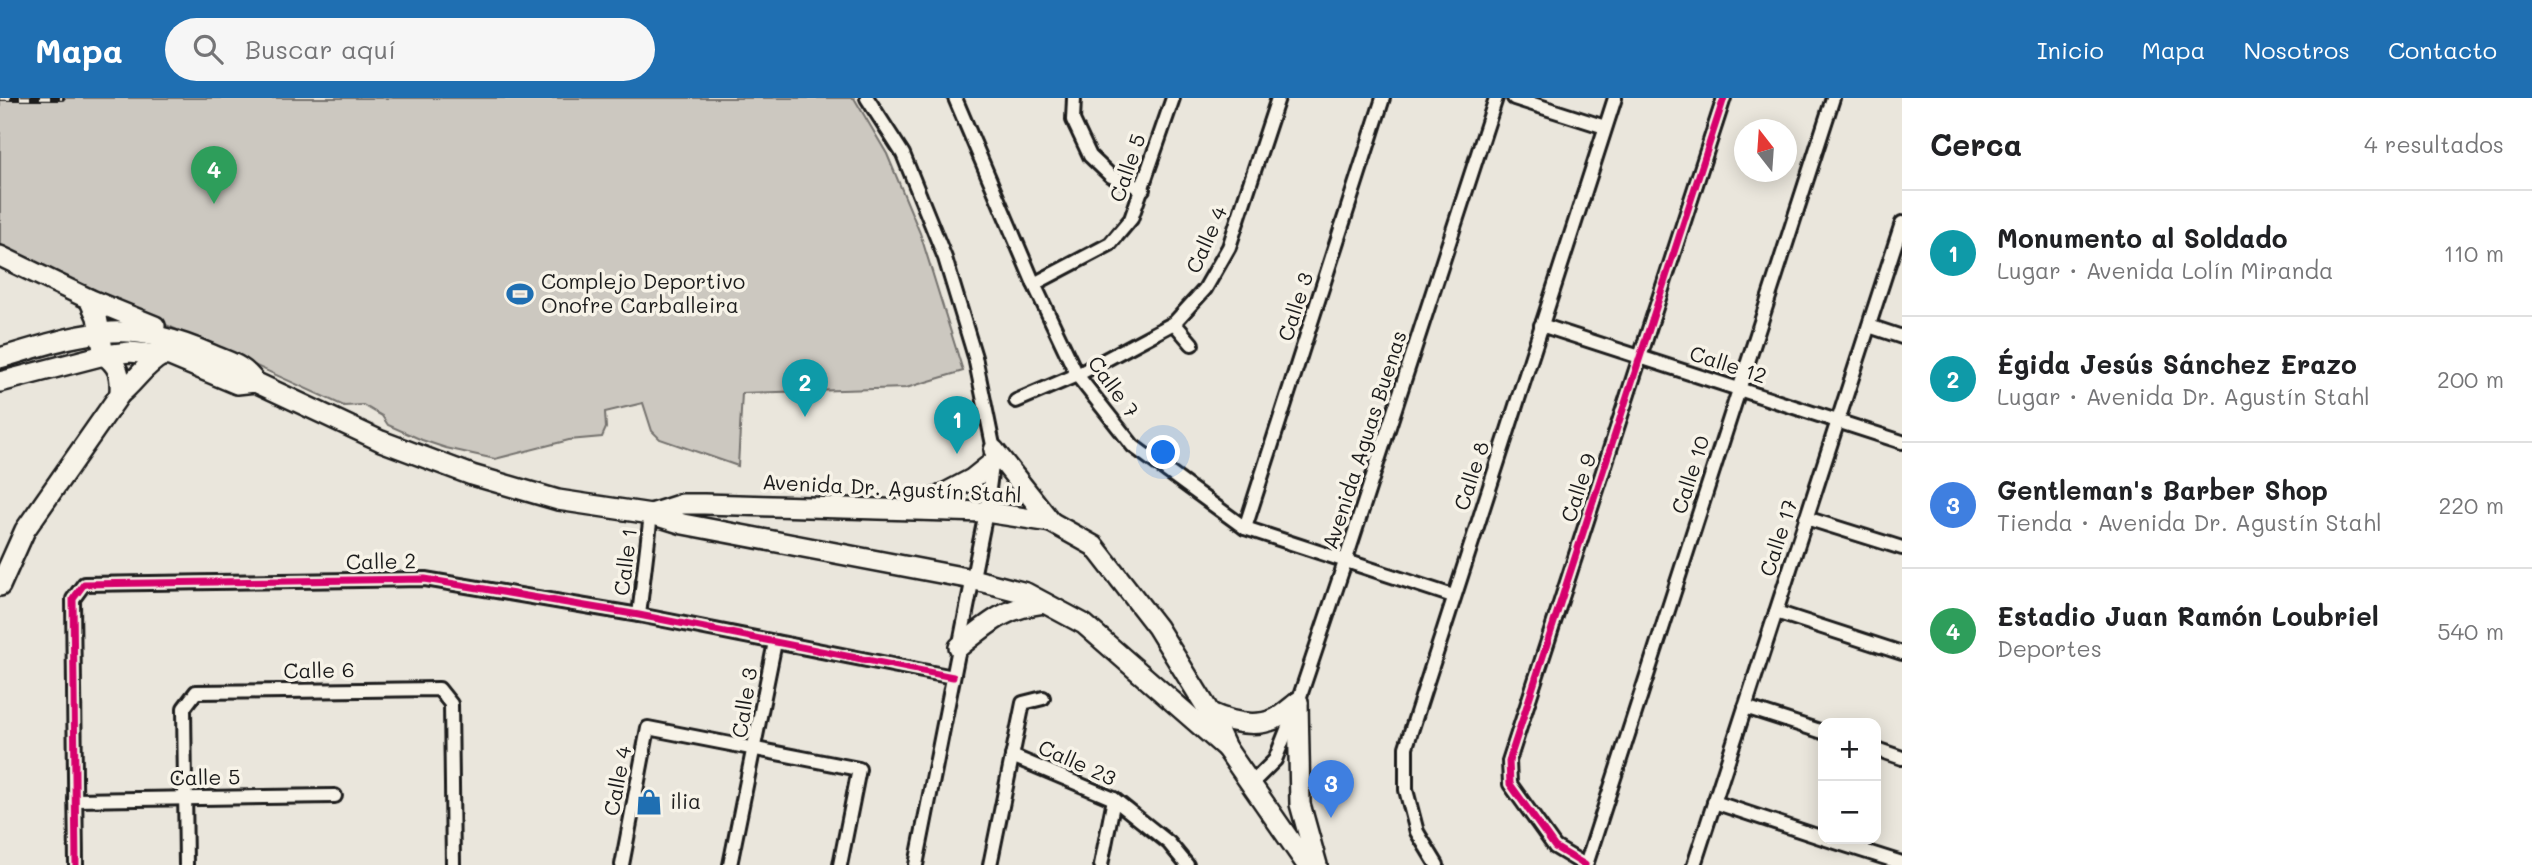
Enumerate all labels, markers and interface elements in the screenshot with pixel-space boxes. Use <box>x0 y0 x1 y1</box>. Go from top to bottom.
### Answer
search box <box>165 18 655 81</box>
text: Mapa <box>35 28 123 71</box>
icon: search <box>189 30 227 68</box>
text: Buscar aquí <box>245 32 396 66</box>
text: Inicio <box>2037 34 2104 65</box>
text: Mapa <box>2142 34 2206 65</box>
text: Nosotros <box>2244 34 2350 65</box>
text: Contacto <box>2388 34 2497 65</box>
north arrow <box>1734 119 1797 182</box>
text: Cerca <box>1930 124 2022 164</box>
text: 4 resultados <box>2364 129 2504 159</box>
street label: Calle 5 <box>1102 130 1151 205</box>
pin: 4 <box>191 146 237 204</box>
street label: Calle 4 <box>1179 201 1233 277</box>
text: Monumento al Soldado <box>1997 221 2287 255</box>
text: 1 <box>1948 238 1958 268</box>
text: 110 m <box>2444 238 2504 268</box>
text: Lugar · Avenida Lolín Miranda <box>1997 255 2333 285</box>
place label: Complejo Deportivo Onofre Carballeira <box>541 267 745 318</box>
street label: Calle 3 <box>1271 269 1318 344</box>
sports icon: Complejo Deportivo Onofre Carballeira <box>505 279 535 309</box>
street label: Avenida Aguas Buenas <box>1315 327 1412 552</box>
street label: Calle 12 <box>1687 338 1770 389</box>
text: Égida Jesús Sánchez Erazo <box>1997 347 2357 381</box>
street label: Calle 7 <box>1083 350 1146 422</box>
pin: 2 <box>782 359 828 417</box>
text: 2 <box>1947 364 1959 394</box>
text: 200 m <box>2437 364 2504 394</box>
text: Lugar · Avenida Dr. Agustín Stahl <box>1997 381 2370 411</box>
pin: 1 <box>934 396 980 454</box>
street label: Calle 10 <box>1664 432 1715 517</box>
your location <box>1146 435 1180 469</box>
street label: Calle 8 <box>1447 438 1494 513</box>
street label: Calle 9 <box>1554 450 1601 525</box>
street label: Avenida Dr. Agustín Stahl <box>762 467 1022 508</box>
text: Gentleman's Barber Shop <box>1997 473 2328 507</box>
text: 3 <box>1946 490 1960 520</box>
text: 220 m <box>2438 490 2504 520</box>
street label: Calle 17 <box>1752 496 1803 579</box>
text: Tienda · Avenida Dr. Agustín Stahl <box>1997 507 2382 537</box>
street label: Calle 1 <box>607 527 642 597</box>
street label: Calle 2 <box>346 546 416 575</box>
text: Estadio Juan Ramón Loubriel <box>1997 599 2379 633</box>
text: 4 <box>1946 616 1960 646</box>
text: 540 m <box>2437 616 2504 646</box>
text: Deportes <box>1997 633 2102 663</box>
street label: Calle 6 <box>283 655 355 684</box>
street label: Calle 3 <box>725 666 762 740</box>
map controls <box>1818 718 1881 844</box>
button: + <box>1818 718 1881 781</box>
street label: Calle 23 <box>1035 733 1121 791</box>
street label: Calle 4 <box>597 743 637 818</box>
pin: 3 <box>1308 760 1354 818</box>
street label: Calle 5 <box>169 762 241 791</box>
button: − <box>1818 781 1881 844</box>
shop icon: ilia <box>634 787 664 817</box>
place label: ilia <box>670 787 701 814</box>

